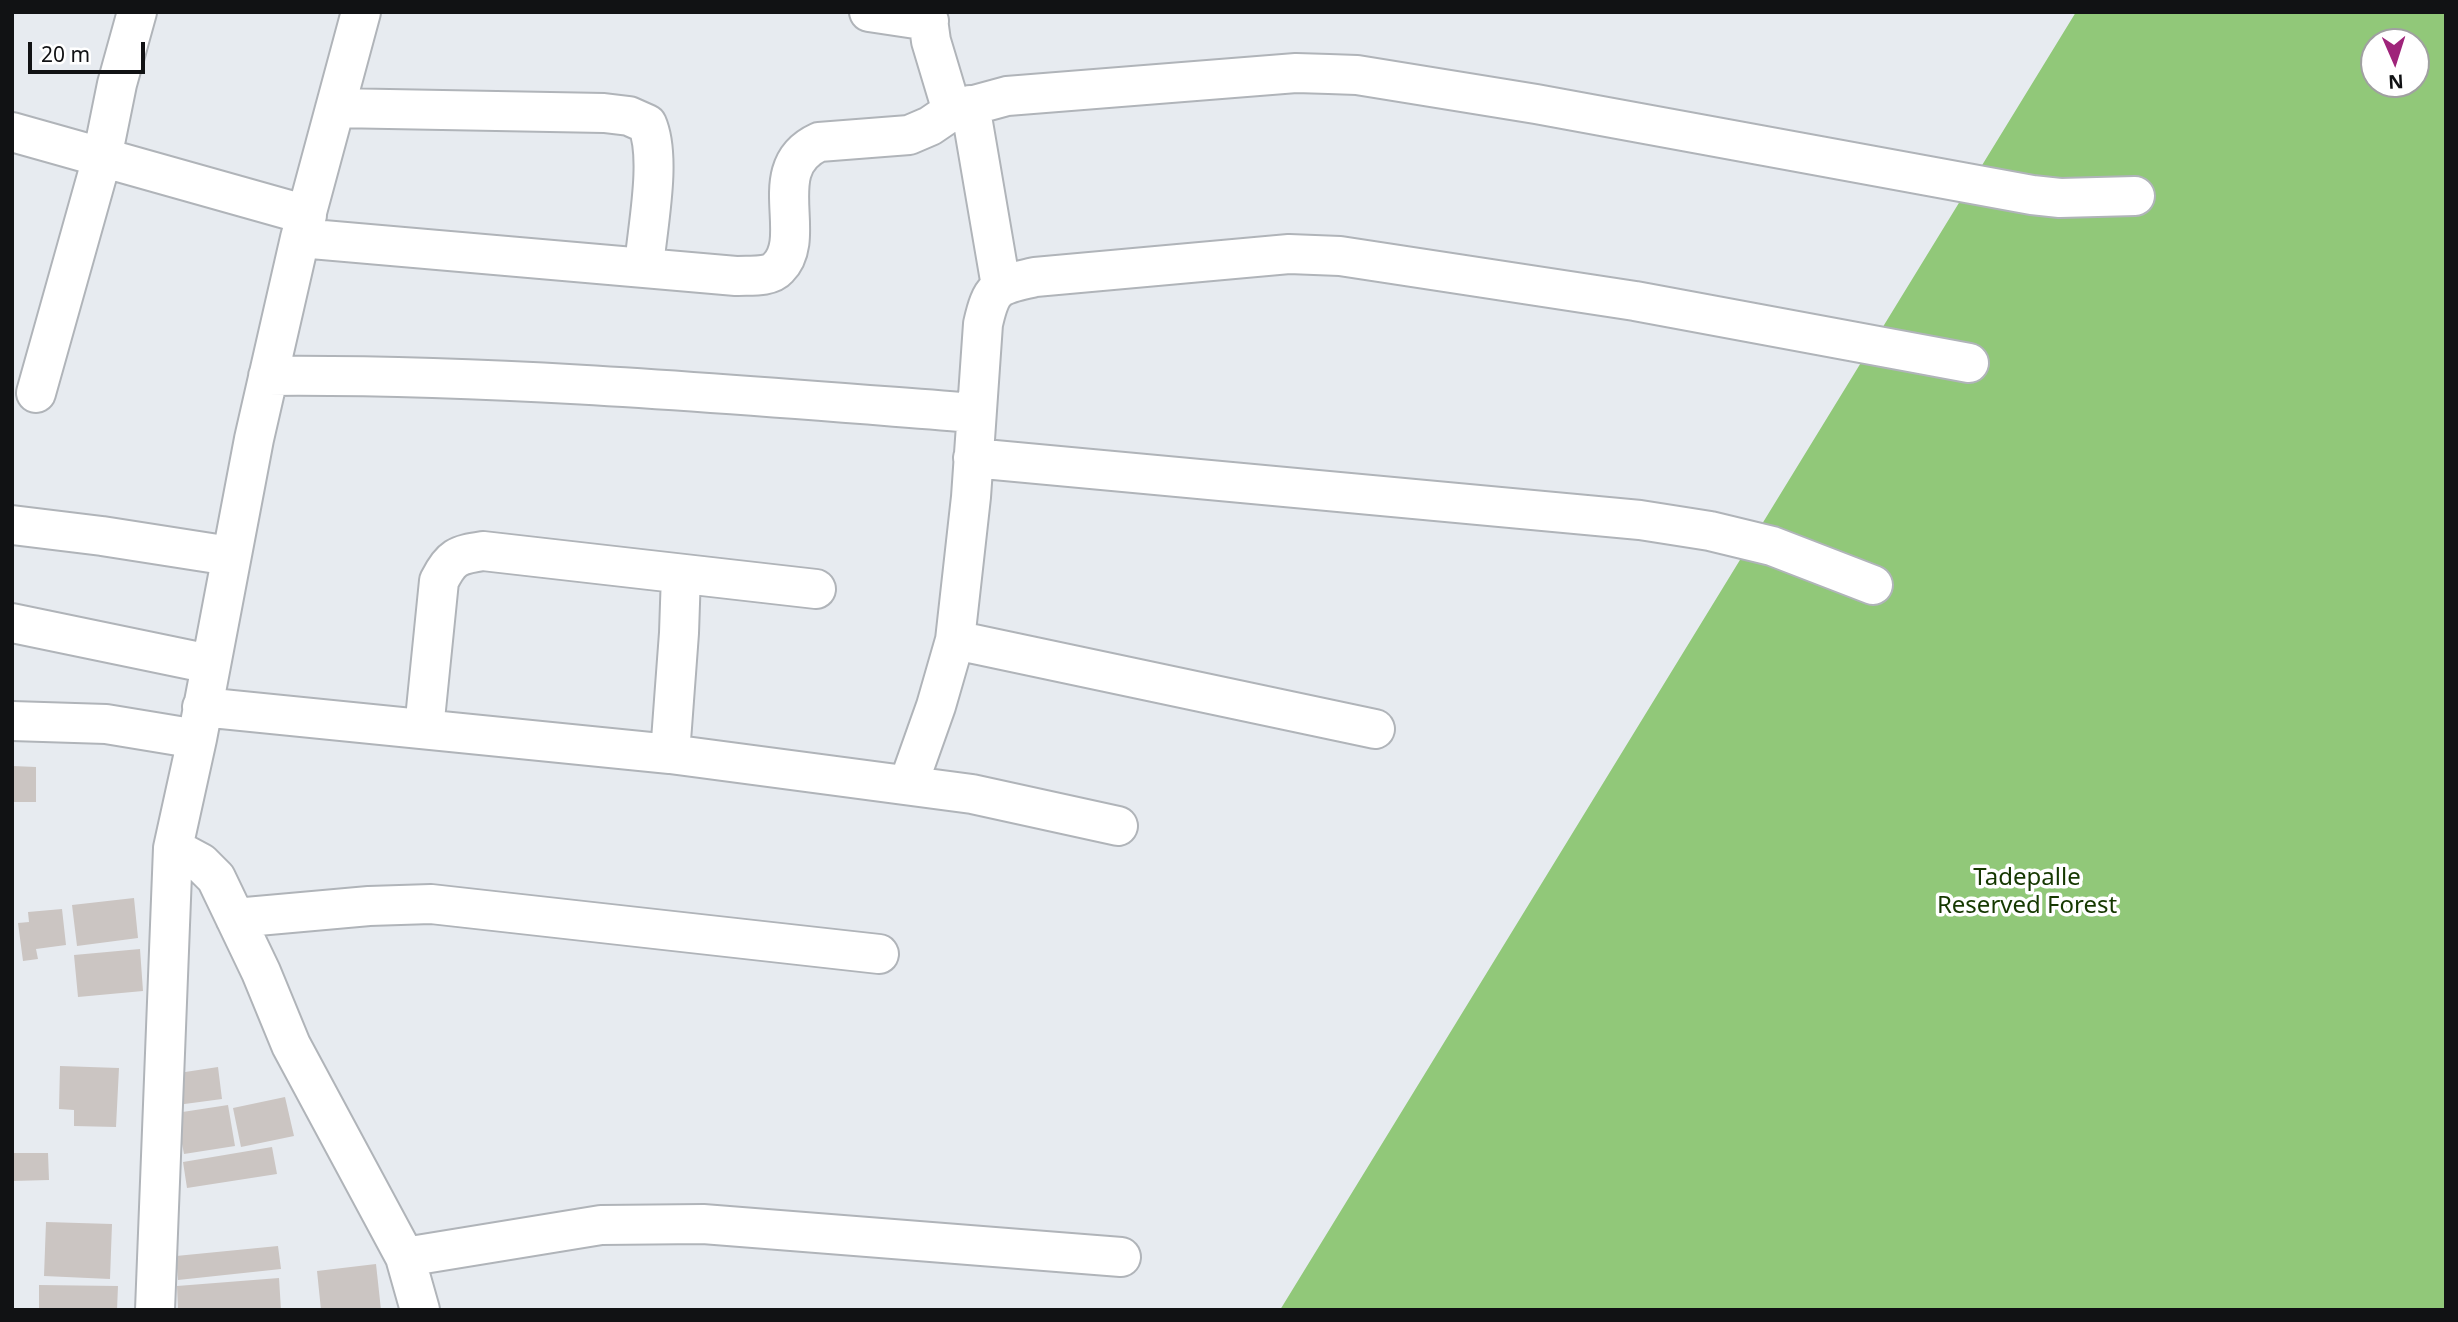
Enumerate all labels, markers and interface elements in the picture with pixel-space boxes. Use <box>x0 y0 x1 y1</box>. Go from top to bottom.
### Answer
scale bar <box>32 28 149 72</box>
north arrow <box>2360 28 2430 98</box>
text: 20 m <box>41 40 90 68</box>
text: N <box>2388 69 2404 95</box>
park label: Tadepalle Reserved Forest <box>1937 864 2117 920</box>

